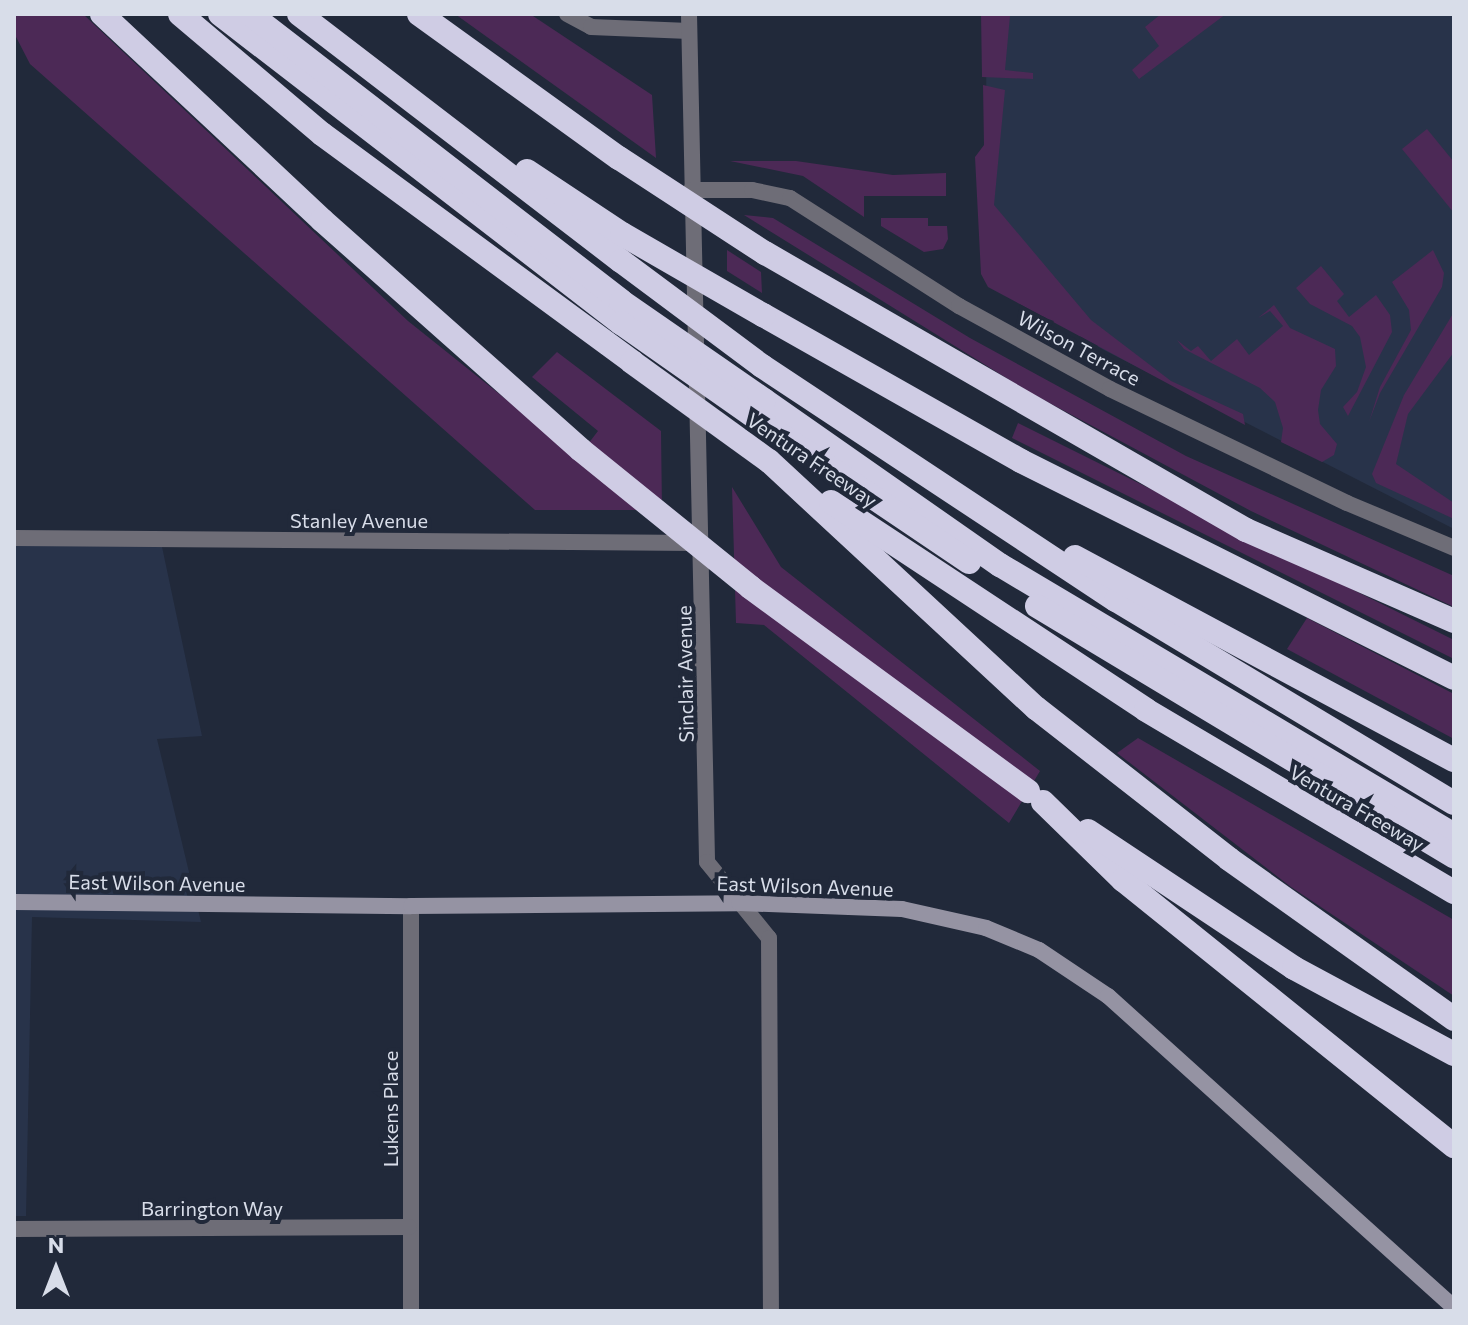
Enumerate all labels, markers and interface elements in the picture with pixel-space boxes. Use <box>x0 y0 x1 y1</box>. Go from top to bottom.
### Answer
street label: Wilson Terrace <box>1014 306 1144 390</box>
street label: Ventura Freeway <box>742 408 882 512</box>
street label: Stanley Avenue <box>290 508 428 532</box>
street label: Sinclair Avenue <box>672 605 698 743</box>
street label: Ventura Freeway <box>1285 760 1429 856</box>
street label: East Wilson Avenue <box>68 869 246 897</box>
street label: East Wilson Avenue <box>716 871 894 901</box>
street label: Lukens Place <box>378 1051 402 1167</box>
street label: Barrington Way <box>141 1196 283 1220</box>
north arrow <box>16 1229 96 1309</box>
text: N <box>48 1231 64 1258</box>

